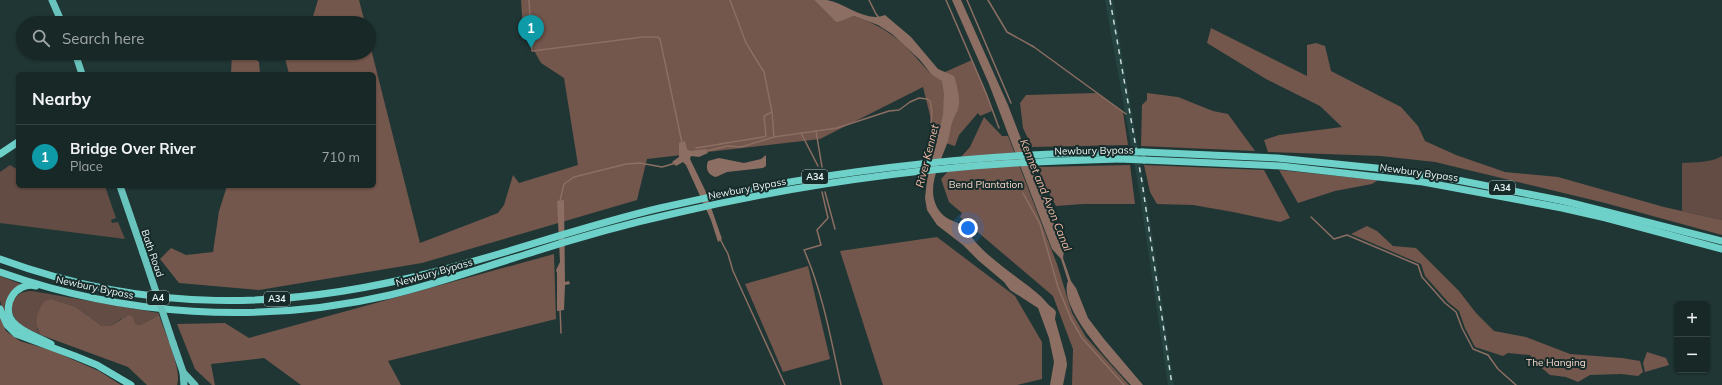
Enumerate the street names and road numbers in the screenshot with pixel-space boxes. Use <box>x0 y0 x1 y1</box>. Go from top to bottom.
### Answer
street label: Newbury Bypass <box>1054 143 1134 158</box>
street label: Newbury Bypass <box>1379 161 1459 184</box>
road number: A34 <box>802 170 828 184</box>
street label: Newbury Bypass <box>707 175 787 202</box>
road number: A34 <box>1489 181 1515 195</box>
street label: Bath Road <box>138 228 167 279</box>
street label: Newbury Bypass <box>394 255 474 290</box>
street label: Newbury Bypass <box>55 273 135 302</box>
road number: A4 <box>147 291 169 305</box>
road number: A34 <box>264 292 290 306</box>

